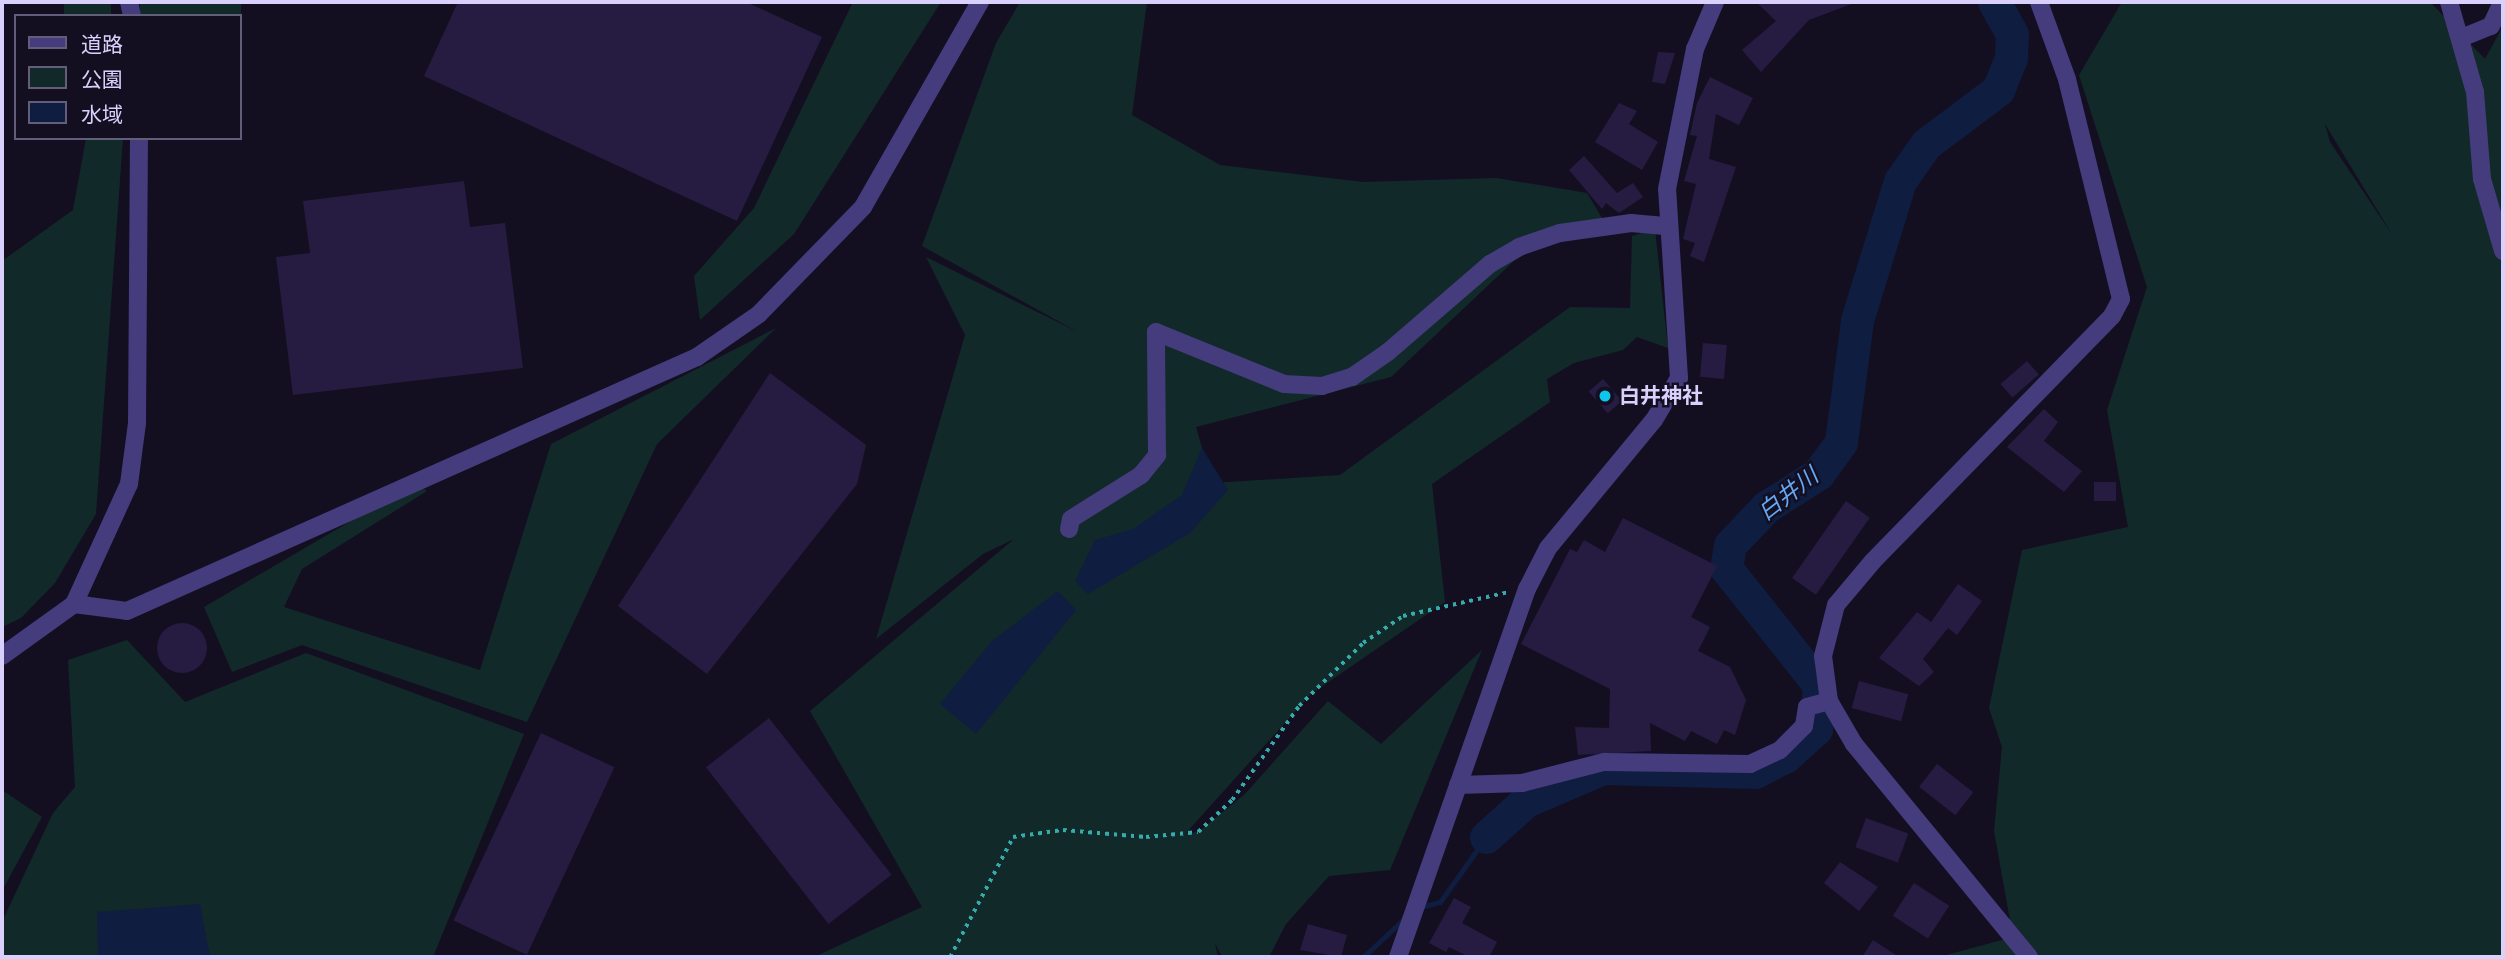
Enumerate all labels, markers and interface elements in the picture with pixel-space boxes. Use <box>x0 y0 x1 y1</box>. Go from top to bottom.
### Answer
legend <box>14 14 242 140</box>
text: 道路 <box>81 32 123 57</box>
text: 公園 <box>81 67 123 92</box>
text: 水域 <box>81 102 123 127</box>
place label: 白井神社 <box>1619 383 1703 409</box>
marker: 白井神社 <box>1597 388 1613 404</box>
water label: 白井川 <box>1752 462 1824 526</box>

